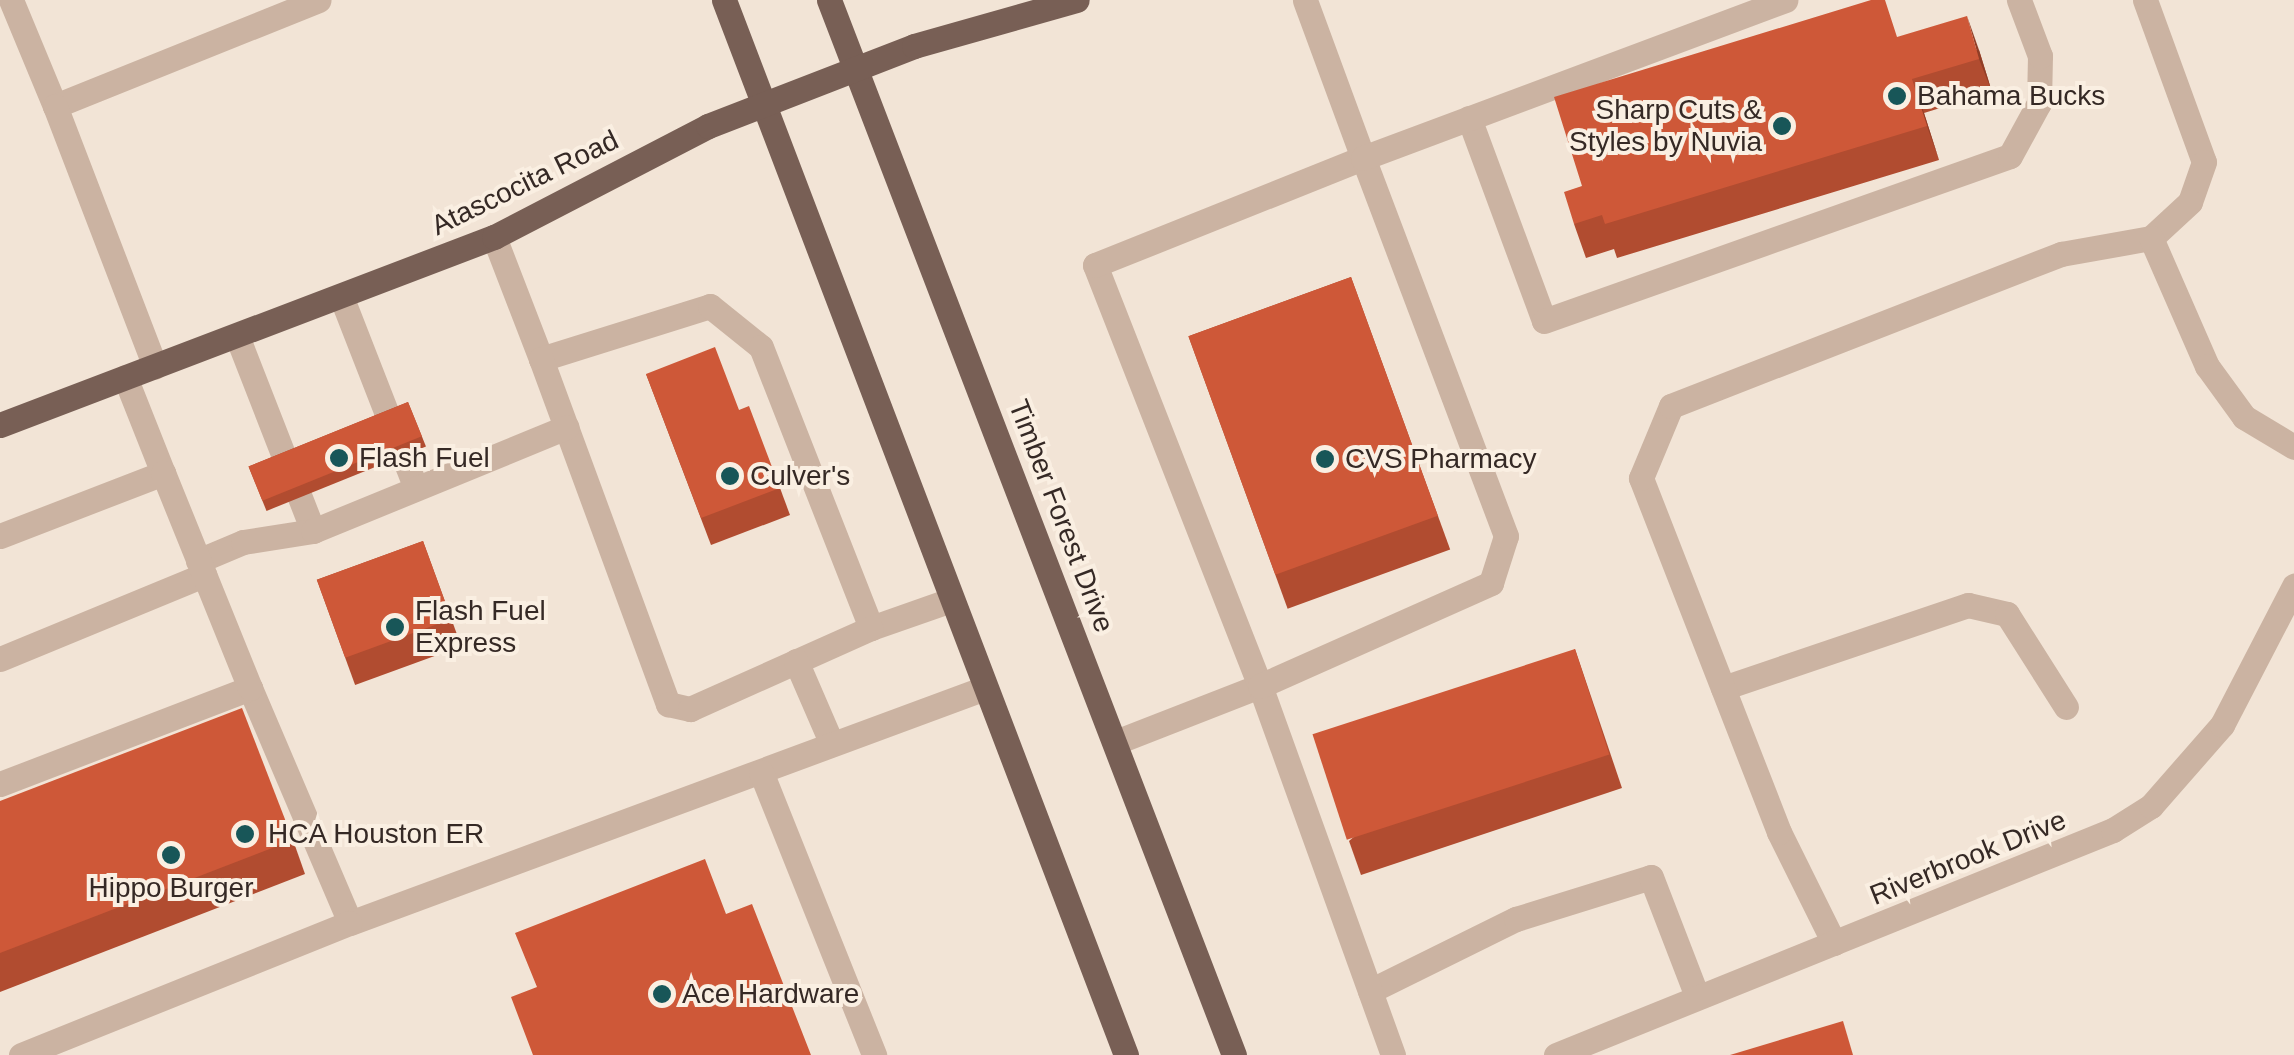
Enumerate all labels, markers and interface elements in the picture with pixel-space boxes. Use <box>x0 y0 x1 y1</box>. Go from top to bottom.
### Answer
place label: Bahama Bucks <box>1917 79 2105 113</box>
marker: Bahama Bucks <box>1886 85 1908 107</box>
place label: Sharp Cuts & Styles by Nuvia <box>1569 93 1762 159</box>
marker: Sharp Cuts & Styles by Nuvia <box>1771 115 1793 137</box>
street label: Atascocita Road <box>426 123 624 243</box>
street label: Timber Forest Drive <box>1001 395 1121 637</box>
place label: Flash Fuel <box>359 441 490 475</box>
place label: CVS Pharmacy <box>1345 442 1536 476</box>
marker: Flash Fuel <box>328 447 350 469</box>
marker: CVS Pharmacy <box>1314 448 1336 470</box>
place label: Culver's <box>750 459 850 493</box>
marker: Culver's <box>719 465 741 487</box>
place label: Flash Fuel Express <box>415 594 546 660</box>
marker: Flash Fuel Express <box>384 616 406 638</box>
street label: Riverbrook Drive <box>1865 803 2071 913</box>
place label: HCA Houston ER <box>268 817 486 851</box>
marker: HCA Houston ER <box>232 821 258 847</box>
marker: Hippo Burger <box>160 844 182 866</box>
place label: Hippo Burger <box>89 871 253 905</box>
place label: Ace Hardware <box>682 977 859 1011</box>
marker: Ace Hardware <box>651 983 673 1005</box>

